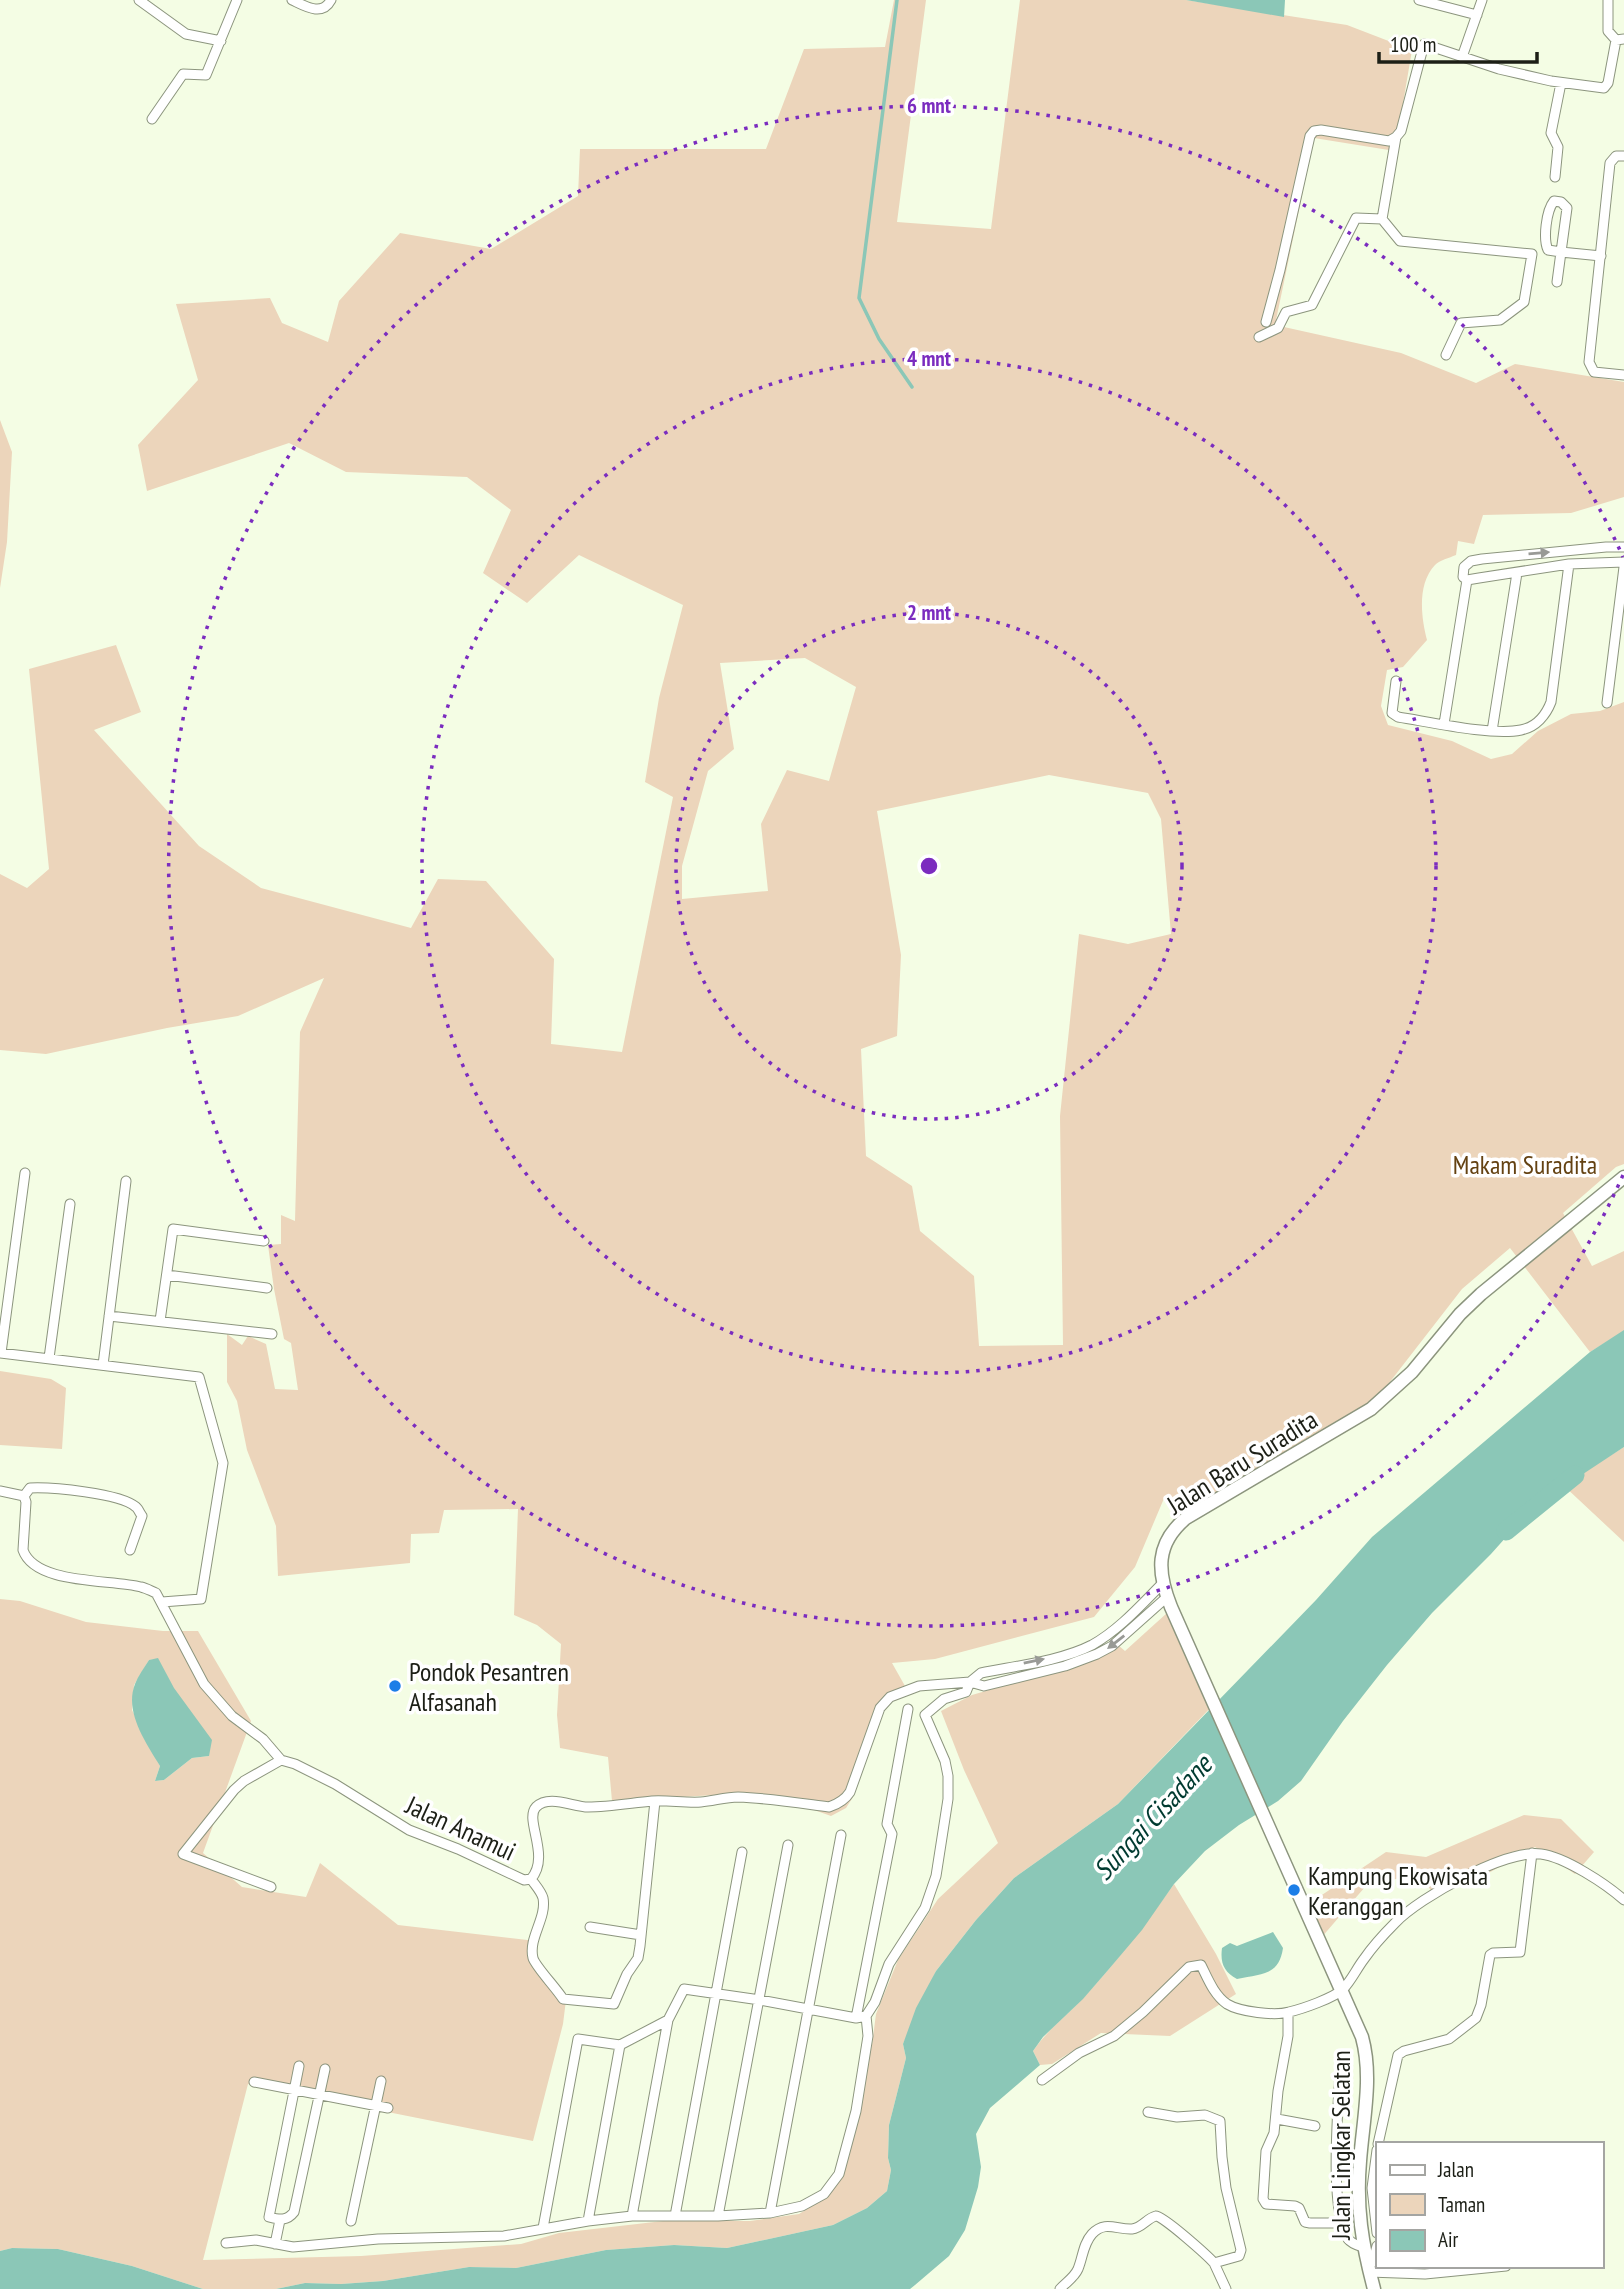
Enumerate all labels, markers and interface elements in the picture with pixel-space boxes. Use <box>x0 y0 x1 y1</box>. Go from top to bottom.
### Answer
scale bar <box>1379 21 1536 65</box>
text: 100 m <box>1390 31 1436 58</box>
text: 6 mnt <box>907 92 951 119</box>
text: 4 mnt <box>907 345 951 372</box>
one-way arrow <box>1528 547 1550 558</box>
text: 2 mnt <box>907 599 951 626</box>
centre of rings <box>917 854 941 878</box>
park label: Makam Suradita <box>1453 1148 1597 1181</box>
street label: Jalan Baru Suradita <box>1160 1403 1323 1522</box>
one-way arrow <box>1107 1634 1125 1649</box>
place label: Pondok Pesantren Alfasanah <box>409 1655 569 1718</box>
one-way arrow <box>1023 1656 1045 1667</box>
marker: Pondok Pesantren Alfasanah <box>387 1678 403 1694</box>
water label: Sungai Cisadane <box>1084 1745 1221 1888</box>
street label: Jalan Anamui <box>400 1788 521 1868</box>
place label: Kampung Ekowisata Keranggan <box>1308 1859 1488 1922</box>
marker: Kampung Ekowisata Keranggan <box>1286 1882 1302 1898</box>
street label: Jalan Lingkar Selatan <box>1324 2050 1357 2241</box>
legend <box>1376 2142 1603 2268</box>
text: Jalan <box>1437 2156 1474 2183</box>
text: Taman <box>1438 2191 1485 2218</box>
text: Air <box>1438 2226 1458 2253</box>

